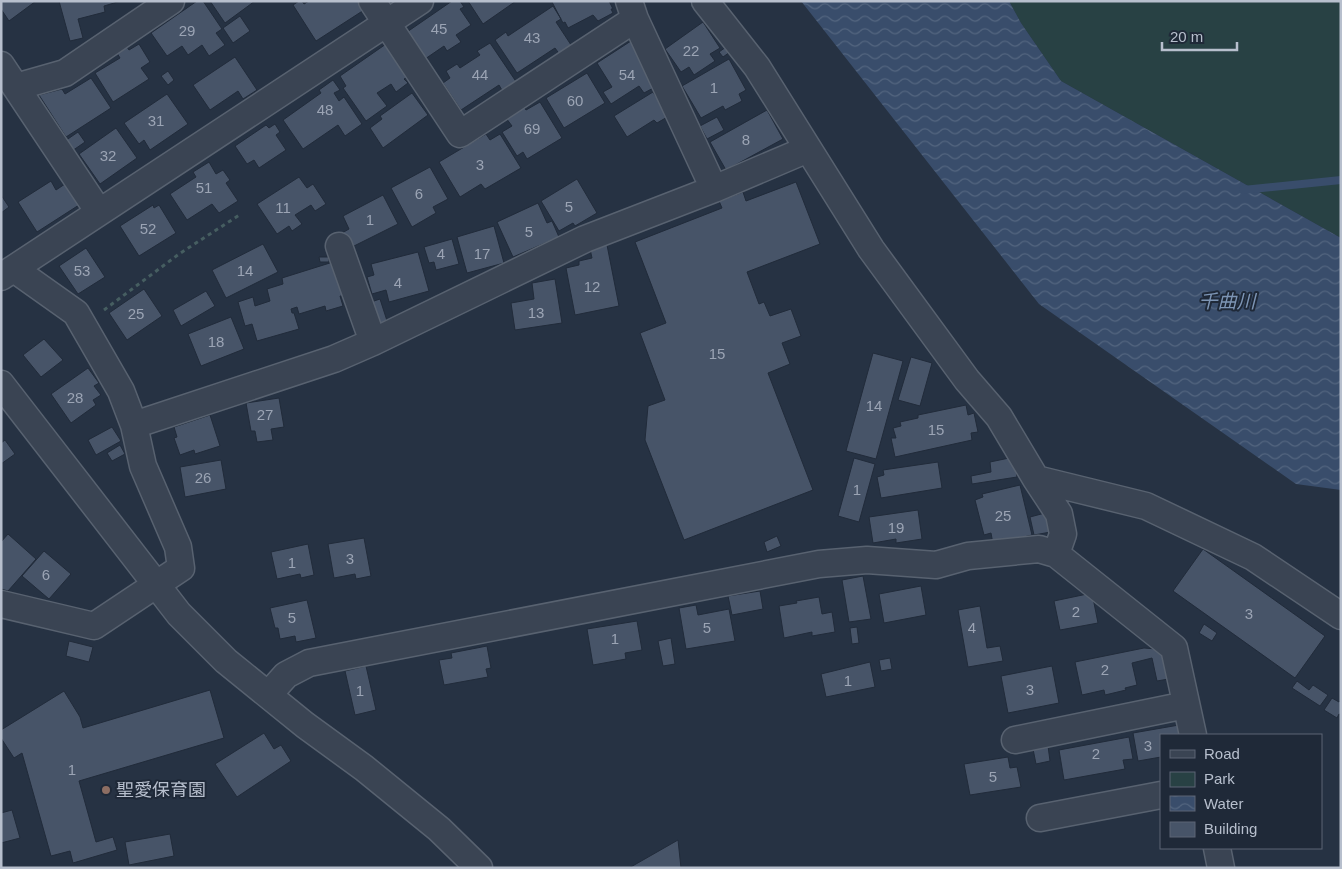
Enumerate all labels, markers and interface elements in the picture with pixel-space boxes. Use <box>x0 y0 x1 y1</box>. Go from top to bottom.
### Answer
house number: 45 <box>431 20 447 37</box>
scale bar <box>1162 20 1237 52</box>
house number: 29 <box>179 22 195 39</box>
text: 20 m <box>1170 28 1203 45</box>
house number: 43 <box>524 29 540 46</box>
house number: 22 <box>683 42 699 59</box>
house number: 44 <box>472 66 488 83</box>
house number: 54 <box>619 66 635 83</box>
house number: 1 <box>710 79 718 96</box>
house number: 60 <box>567 92 583 109</box>
house number: 48 <box>317 101 333 118</box>
house number: 31 <box>148 112 164 129</box>
house number: 69 <box>524 120 540 137</box>
house number: 8 <box>742 131 750 148</box>
house number: 32 <box>100 147 116 164</box>
house number: 3 <box>476 156 484 173</box>
house number: 51 <box>196 179 212 196</box>
house number: 6 <box>415 185 423 202</box>
house number: 5 <box>565 198 573 215</box>
house number: 11 <box>275 199 291 216</box>
house number: 1 <box>366 211 374 228</box>
house number: 52 <box>140 220 156 237</box>
house number: 5 <box>525 223 533 240</box>
house number: 4 <box>437 245 445 262</box>
house number: 17 <box>474 245 490 262</box>
house number: 53 <box>74 262 90 279</box>
house number: 14 <box>237 262 253 279</box>
house number: 4 <box>394 274 402 291</box>
house number: 12 <box>584 278 600 295</box>
water label: 千曲川 <box>1198 291 1257 312</box>
house number: 13 <box>528 304 544 321</box>
house number: 25 <box>128 305 144 322</box>
house number: 18 <box>208 333 224 350</box>
house number: 15 <box>709 345 725 362</box>
house number: 28 <box>67 389 83 406</box>
house number: 14 <box>866 397 882 414</box>
house number: 27 <box>257 406 273 423</box>
house number: 15 <box>928 421 944 438</box>
house number: 26 <box>195 469 211 486</box>
house number: 1 <box>853 481 861 498</box>
house number: 25 <box>995 507 1011 524</box>
house number: 19 <box>888 519 904 536</box>
house number: 3 <box>346 550 354 567</box>
house number: 1 <box>288 554 296 571</box>
house number: 6 <box>42 566 50 583</box>
house number: 2 <box>1072 603 1080 620</box>
house number: 3 <box>1245 605 1253 622</box>
house number: 5 <box>288 609 296 626</box>
house number: 5 <box>703 619 711 636</box>
house number: 4 <box>968 619 976 636</box>
house number: 1 <box>611 630 619 647</box>
house number: 2 <box>1101 661 1109 678</box>
house number: 1 <box>844 672 852 689</box>
house number: 3 <box>1026 681 1034 698</box>
house number: 1 <box>356 682 364 699</box>
legend <box>1160 734 1322 849</box>
house number: 3 <box>1144 737 1152 754</box>
house number: 2 <box>1092 745 1100 762</box>
text: Road <box>1204 745 1240 762</box>
house number: 1 <box>68 761 76 778</box>
house number: 5 <box>989 768 997 785</box>
text: Park <box>1204 770 1235 787</box>
place label: 聖愛保育園 <box>116 780 206 800</box>
marker: 聖愛保育園 <box>100 784 112 796</box>
text: Water <box>1204 795 1243 812</box>
text: Building <box>1204 820 1257 837</box>

